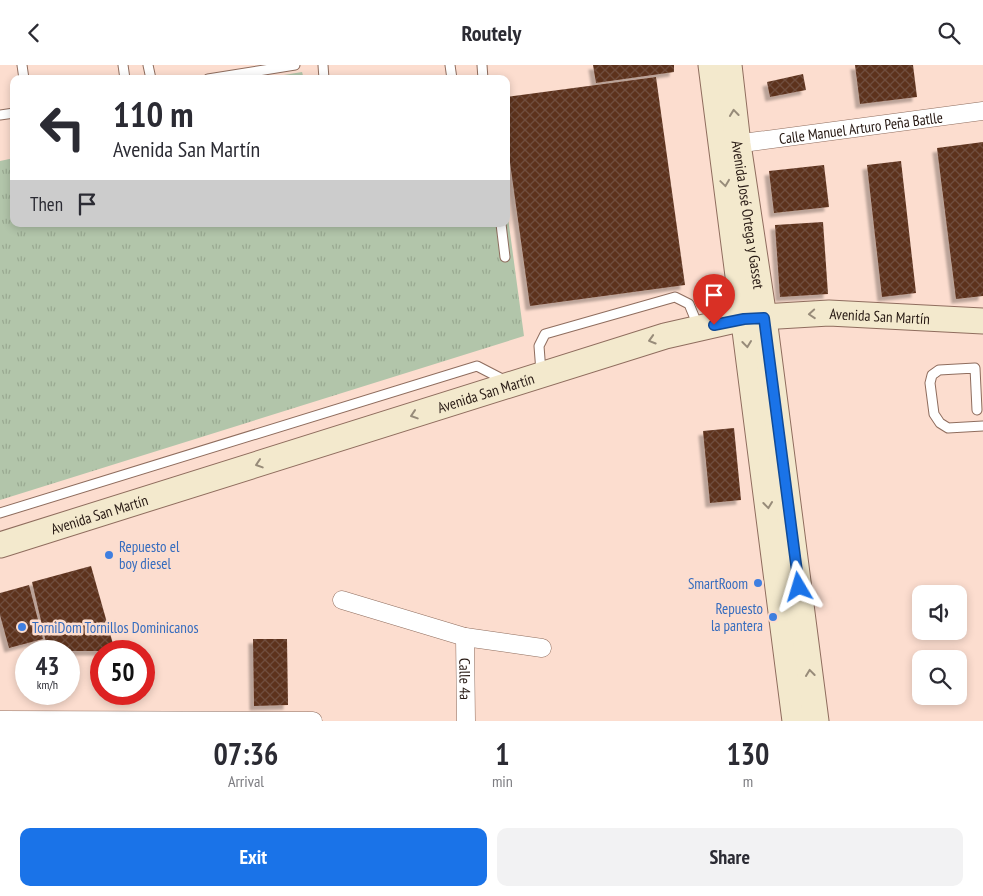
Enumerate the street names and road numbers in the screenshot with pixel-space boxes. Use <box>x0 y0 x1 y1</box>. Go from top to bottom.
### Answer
street label: Calle Manuel Arturo Peña Batlle <box>778 107 944 148</box>
street label: Avenida José Ortega y Gasset <box>728 139 769 290</box>
street label: Avenida San Martín <box>829 304 930 328</box>
street label: Avenida San Martín <box>435 368 536 417</box>
street label: Avenida San Martín <box>48 490 150 538</box>
street label: Calle 4a <box>456 658 475 700</box>

